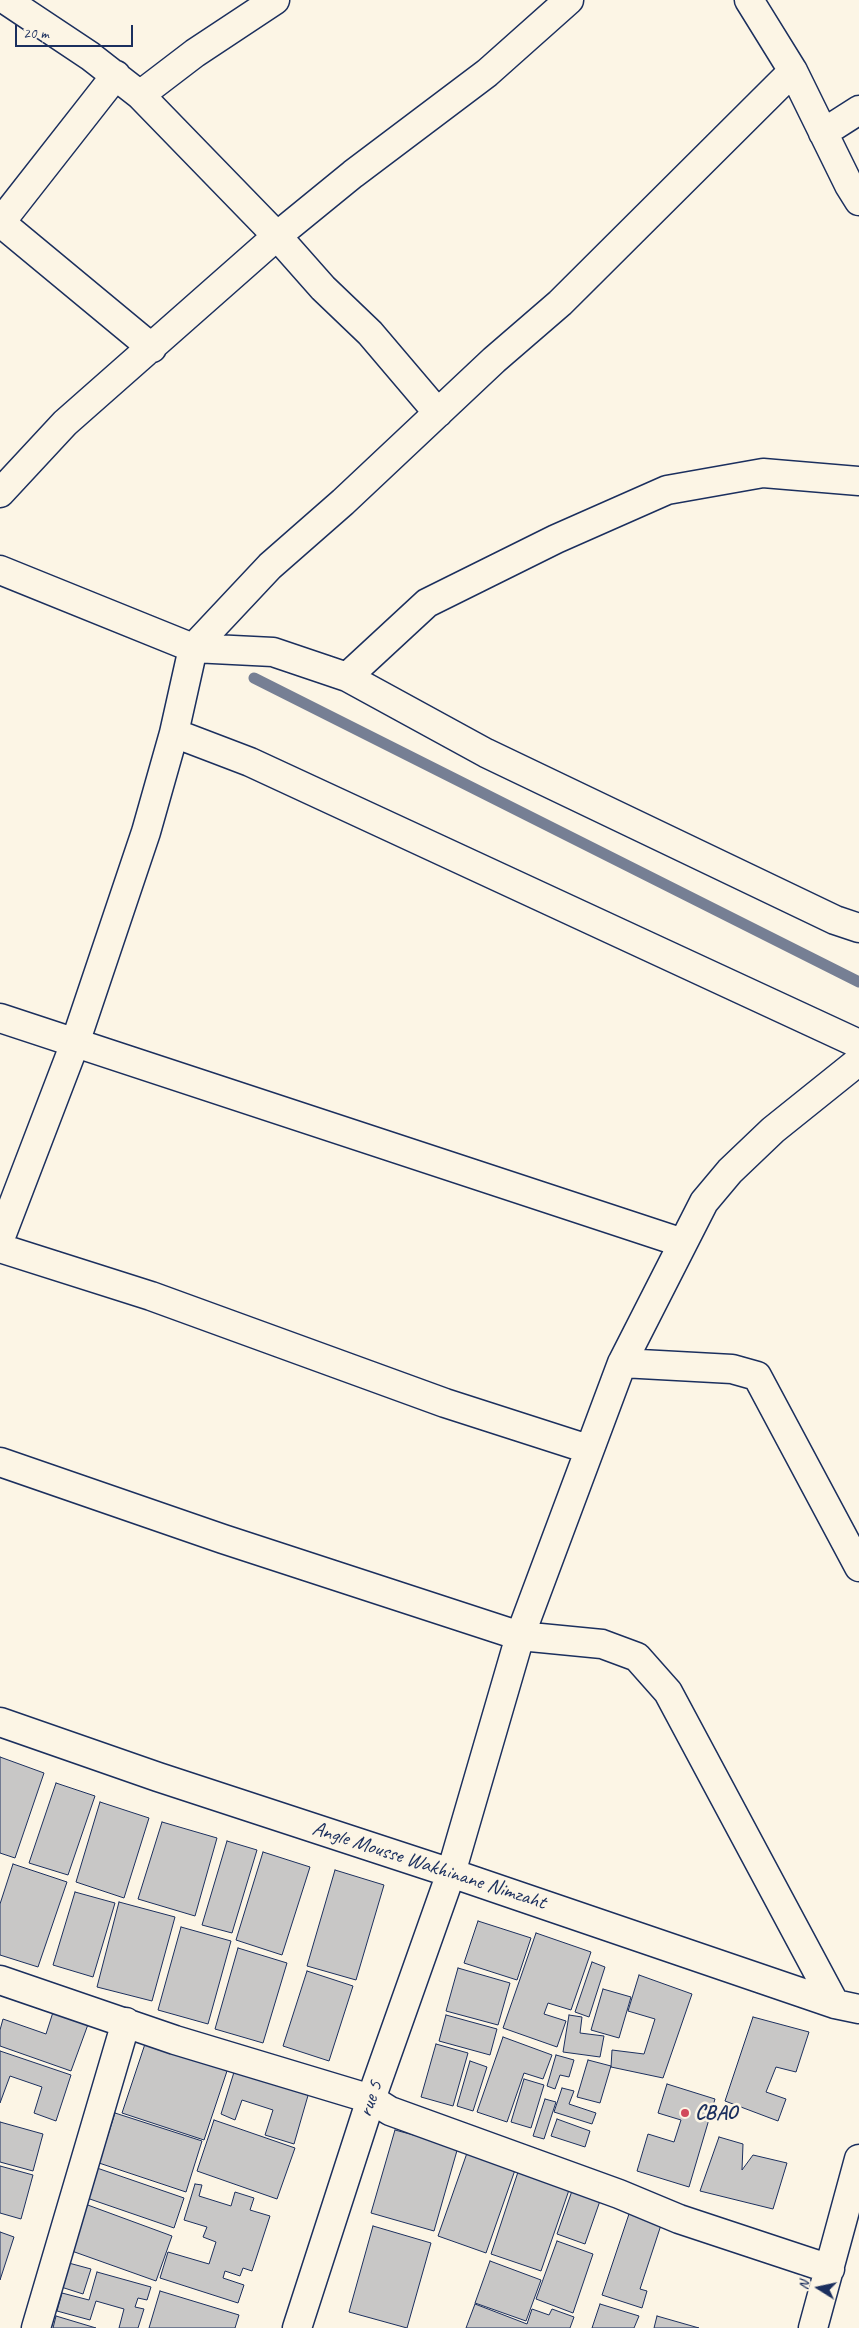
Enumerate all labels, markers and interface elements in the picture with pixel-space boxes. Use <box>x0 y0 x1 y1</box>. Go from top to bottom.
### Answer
scale bar <box>18 15 135 47</box>
text: 20 m <box>23 24 49 43</box>
street label: Angle Mousse Wakhinane Nimzaht <box>309 1816 549 1916</box>
street label: rue 5 <box>353 2078 389 2120</box>
place label: CBAO <box>695 2100 737 2126</box>
marker: CBAO <box>679 2107 691 2119</box>
north arrow <box>794 2263 844 2313</box>
text: N <box>795 2280 813 2291</box>

